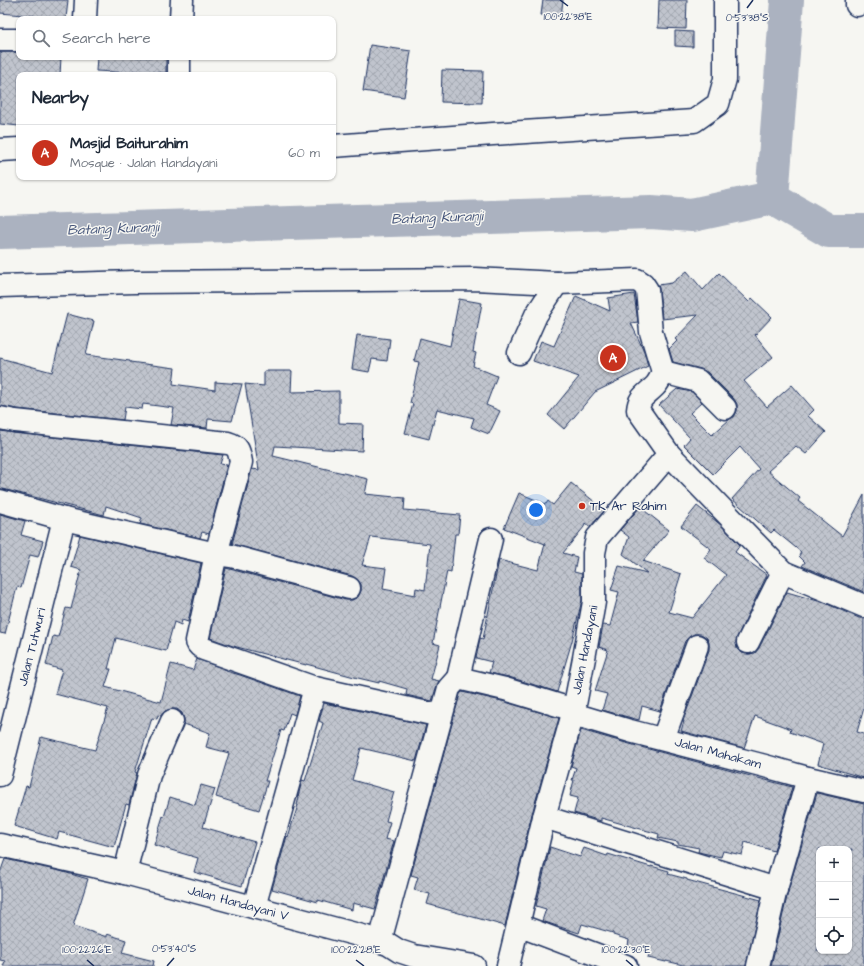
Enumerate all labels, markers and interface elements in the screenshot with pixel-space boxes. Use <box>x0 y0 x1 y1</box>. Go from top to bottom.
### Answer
text: 100°22'38"E <box>543 10 593 24</box>
text: 0°53'38"S <box>726 11 769 25</box>
search box <box>16 16 336 60</box>
icon: search <box>30 27 52 49</box>
text: Search here <box>62 28 151 49</box>
text: Nearby <box>32 86 89 110</box>
text: Masjid Baiturahim <box>70 133 188 154</box>
text: A <box>41 144 49 162</box>
text: 60 m <box>288 144 320 162</box>
text: Mosque · Jalan Handayani <box>70 154 217 172</box>
water label: Batang Kuranji <box>391 206 485 230</box>
water label: Batang Kuranji <box>67 217 161 241</box>
pin: A <box>600 343 626 373</box>
place label: TK Ar Rahim <box>590 497 667 515</box>
your location <box>526 500 546 520</box>
marker: TK Ar Rahim <box>577 501 587 511</box>
street label: Jalan Handayani <box>568 604 603 696</box>
street label: Jalan Tutwuri <box>14 606 50 688</box>
street label: Jalan Mahakam <box>673 733 764 773</box>
map controls <box>816 846 852 954</box>
button: + <box>816 846 852 882</box>
street label: Jalan Handayani V <box>185 881 290 926</box>
button: − <box>816 882 852 918</box>
button: locate <box>816 918 852 954</box>
text: 0°53'40"S <box>152 942 197 956</box>
text: 100°22'26"E <box>62 943 112 957</box>
text: 100°22'28"E <box>331 943 381 957</box>
text: 100°22'30"E <box>602 943 650 957</box>

